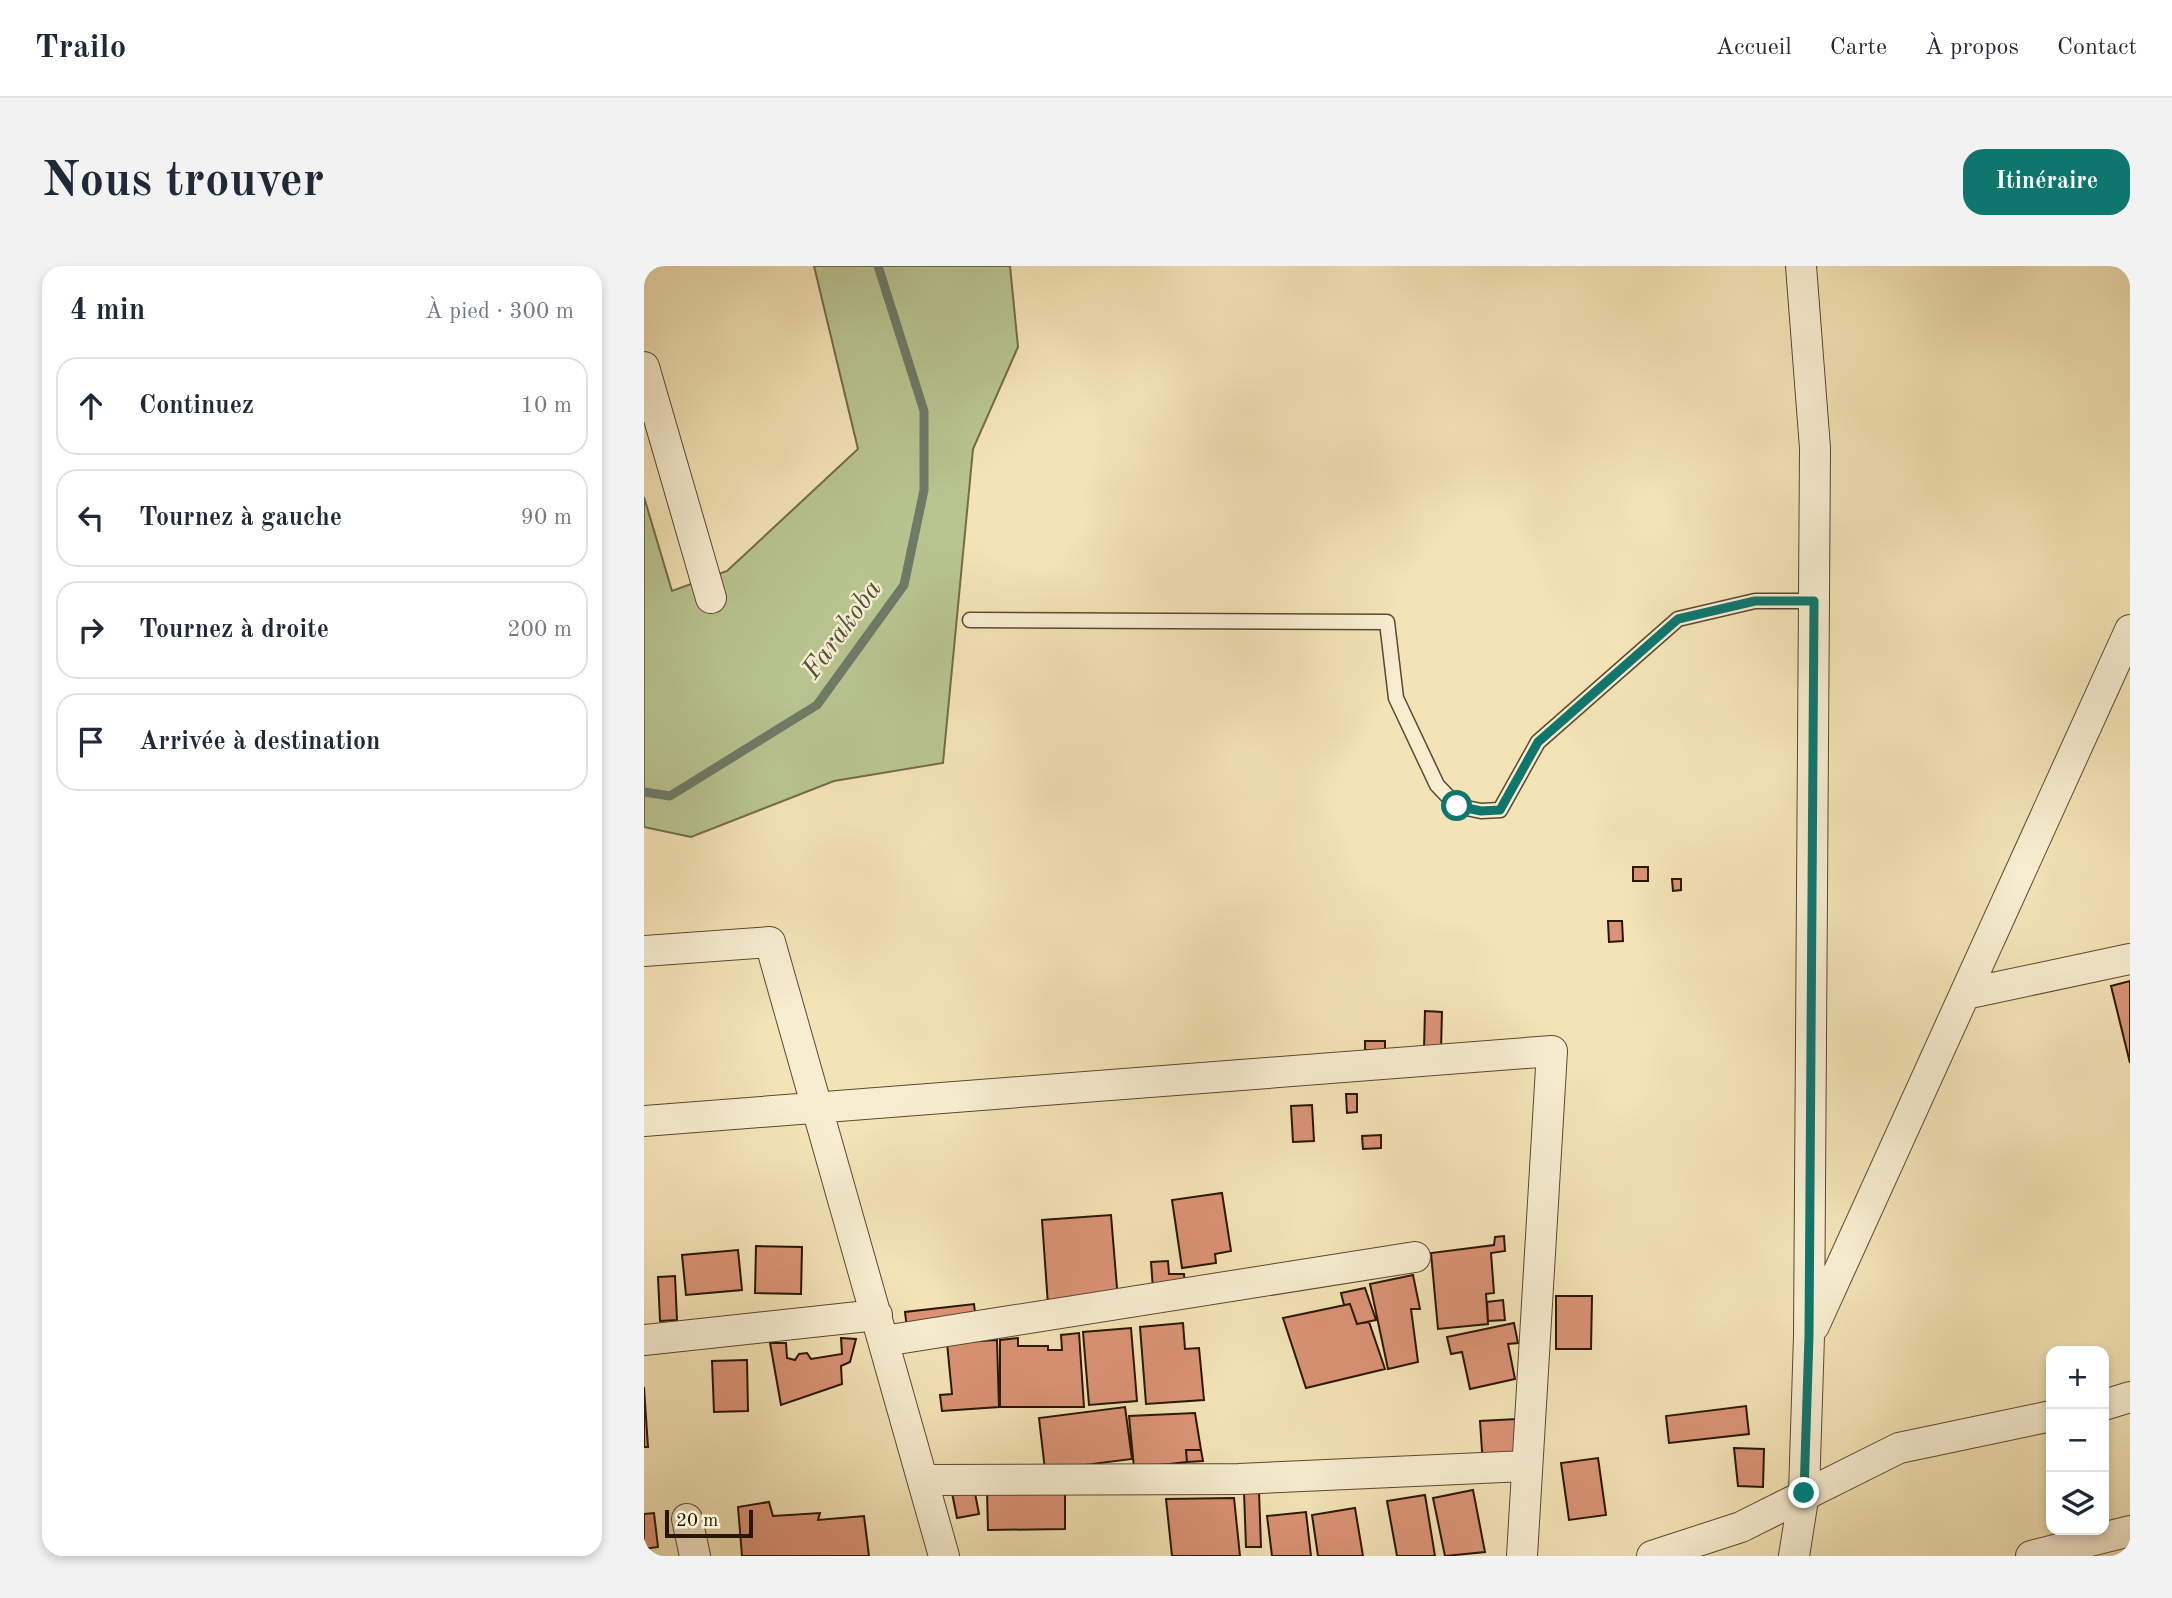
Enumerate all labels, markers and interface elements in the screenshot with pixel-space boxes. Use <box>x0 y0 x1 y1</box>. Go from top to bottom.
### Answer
text: Trailo <box>35 32 126 65</box>
text: Accueil <box>1716 36 1792 60</box>
text: Carte <box>1830 36 1887 60</box>
text: À propos <box>1925 36 2019 60</box>
text: Contact <box>2057 36 2137 60</box>
button: Itinéraire <box>1963 149 2130 215</box>
text: Nous trouver <box>42 158 324 207</box>
text: 4 min <box>70 296 145 326</box>
text: À pied · 300 m <box>425 300 574 323</box>
icon: ahead <box>72 387 110 425</box>
text: Continuez <box>139 393 254 419</box>
text: 10 m <box>521 394 572 417</box>
icon: left <box>72 499 110 537</box>
text: Tournez à gauche <box>139 505 342 531</box>
text: 90 m <box>521 506 572 529</box>
water label: Farakoba <box>797 575 888 685</box>
icon: right <box>72 611 110 649</box>
text: Tournez à droite <box>139 617 329 643</box>
text: 200 m <box>507 618 572 641</box>
icon: arrive <box>72 723 110 761</box>
text: Arrivée à destination <box>139 729 381 755</box>
route start <box>1441 790 1472 821</box>
map controls <box>2046 1346 2109 1535</box>
button: + <box>2046 1346 2109 1409</box>
button: − <box>2046 1409 2109 1472</box>
button: layers <box>2046 1472 2109 1535</box>
route end <box>1788 1477 1819 1508</box>
scale bar <box>665 1507 752 1539</box>
text: 20 m <box>676 1512 718 1531</box>

